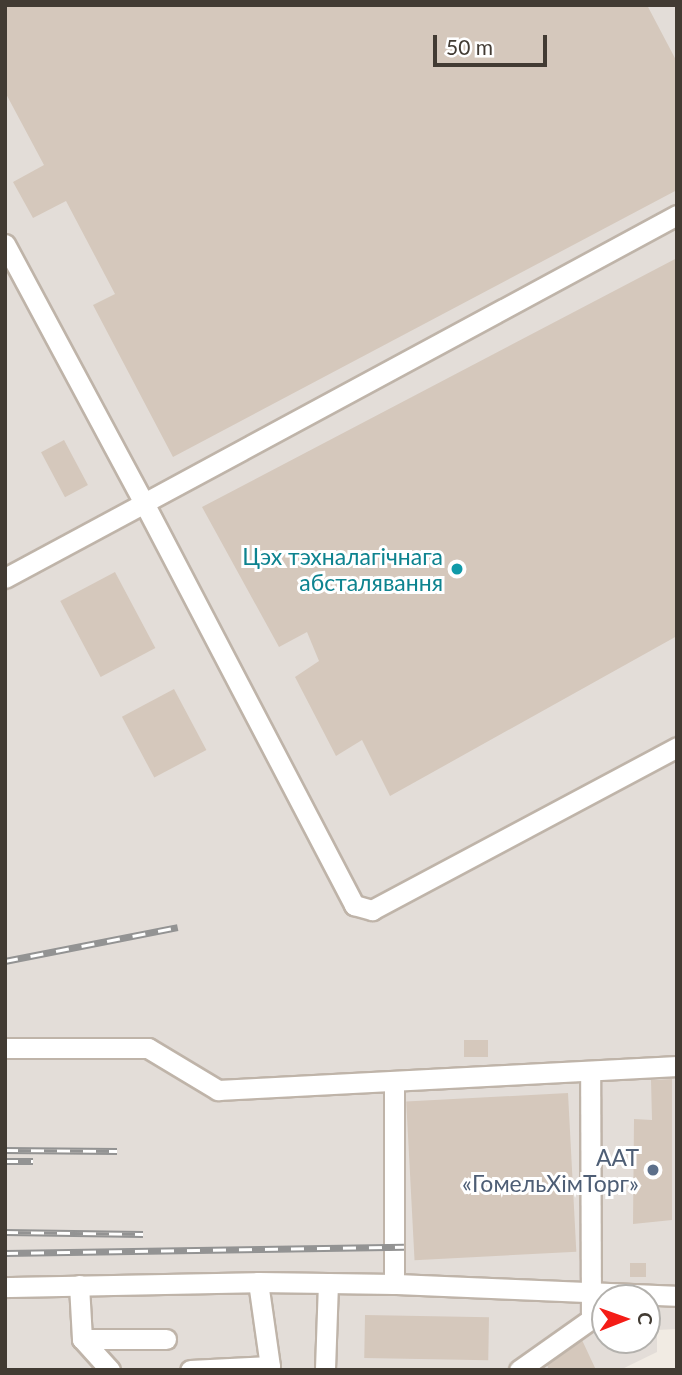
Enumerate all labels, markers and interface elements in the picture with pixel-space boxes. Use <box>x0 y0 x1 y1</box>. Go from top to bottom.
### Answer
scale bar <box>437 21 551 65</box>
text: 50 m <box>446 34 493 59</box>
place label: Цэх тэхналагічнага абсталявання <box>242 542 443 596</box>
marker: Цэх тэхналагічнага абсталявання <box>449 561 465 577</box>
place label: ААТ «ГомельХімТорг» <box>462 1143 639 1197</box>
marker: ААТ «ГомельХімТорг» <box>645 1162 661 1178</box>
north arrow <box>591 1284 661 1354</box>
text: С <box>634 1312 657 1325</box>

